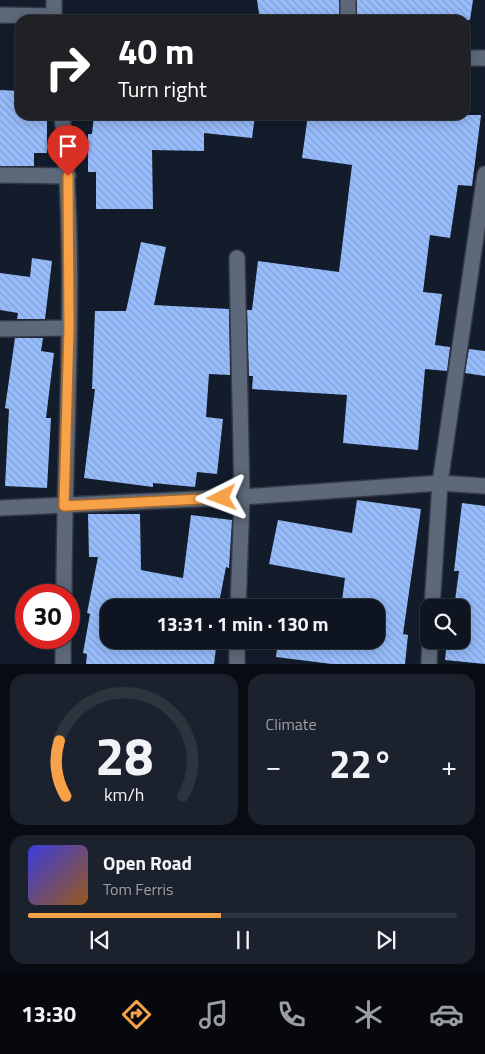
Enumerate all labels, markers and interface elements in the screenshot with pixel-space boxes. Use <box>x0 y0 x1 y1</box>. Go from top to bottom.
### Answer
text: 40 m <box>118 24 194 78</box>
icon: right <box>35 35 100 100</box>
text: Turn right <box>118 72 207 106</box>
pin <box>47 125 89 176</box>
icon: arrive <box>54 132 82 160</box>
position arrow <box>195 471 247 523</box>
speed limit sign: 30 <box>15 584 80 649</box>
map controls <box>420 599 470 649</box>
button: search <box>420 599 470 649</box>
text: 13:31 · 1 min · 130 m <box>156 609 329 638</box>
text: Climate <box>266 712 317 736</box>
text: 28 <box>95 716 153 795</box>
text: 22° <box>329 735 393 793</box>
text: − <box>266 744 281 787</box>
text: + <box>441 744 457 787</box>
text: km/h <box>104 781 144 808</box>
text: Open Road <box>103 848 192 877</box>
text: Tom Ferris <box>103 877 174 901</box>
icon: previous <box>86 926 114 954</box>
icon: pause <box>229 926 257 954</box>
icon: next <box>372 926 400 954</box>
text: 13:30 <box>21 997 76 1031</box>
icon: directions <box>119 997 154 1032</box>
icon: music <box>196 997 231 1032</box>
icon: phone <box>274 997 309 1032</box>
icon: climate <box>351 997 386 1032</box>
icon: car <box>429 997 464 1032</box>

